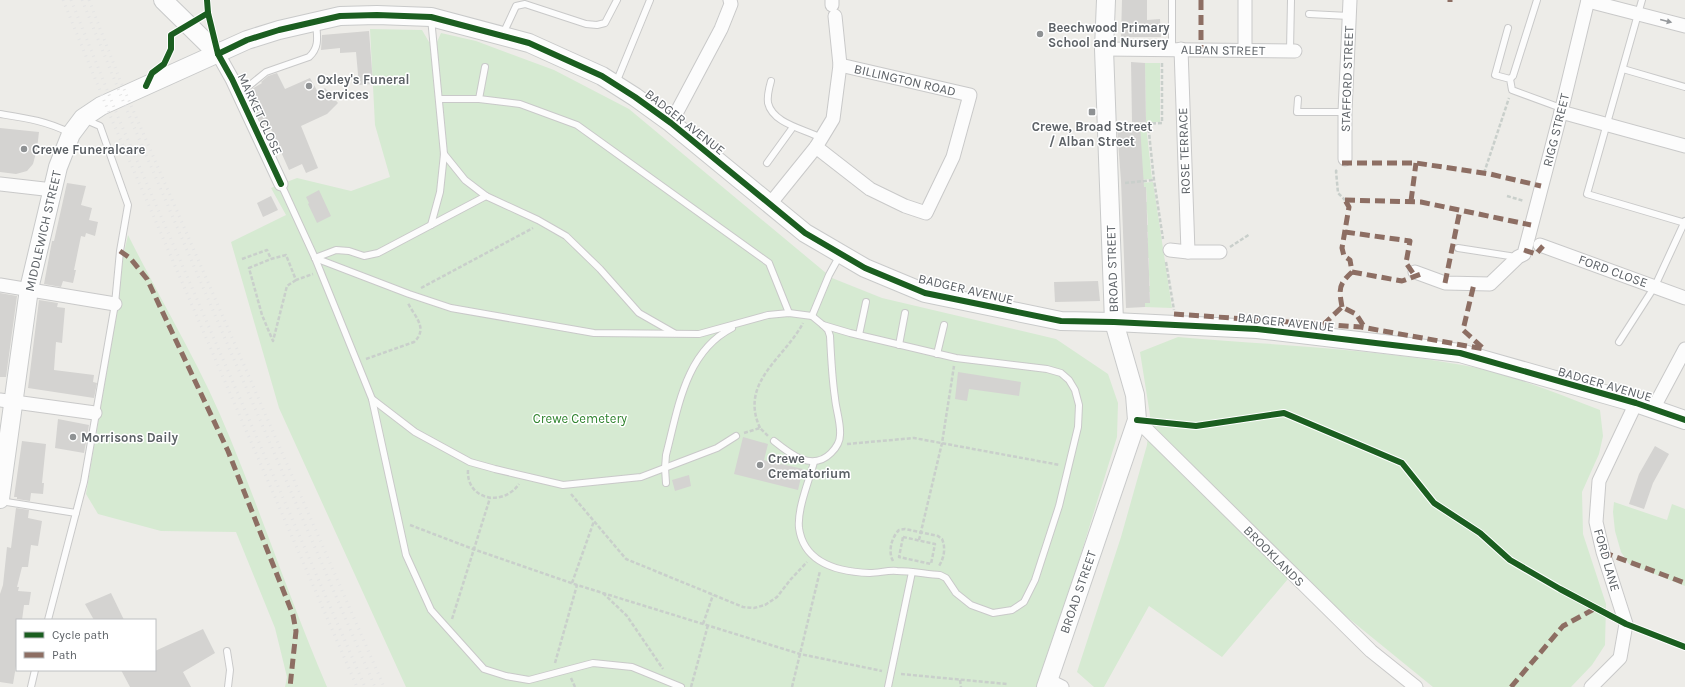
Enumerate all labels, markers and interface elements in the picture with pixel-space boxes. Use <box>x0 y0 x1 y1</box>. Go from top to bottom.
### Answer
one-way arrow <box>1660 19 1672 25</box>
place label: Beechwood Primary School and Nursery <box>1048 20 1170 50</box>
street label: STAFFORD STREET <box>1338 25 1356 132</box>
marker: Beechwood Primary School and Nursery <box>1035 29 1045 39</box>
street label: ALBAN STREET <box>1181 42 1266 58</box>
street label: BILLINGTON ROAD <box>853 61 957 99</box>
street label: MARKET CLOSE <box>234 71 286 157</box>
place label: Oxley's Funeral Services <box>317 72 410 102</box>
marker: Oxley's Funeral Services <box>304 81 314 91</box>
street label: BADGER AVENUE <box>642 86 728 158</box>
street label: RIGG STREET <box>1540 91 1572 168</box>
marker: Crewe, Broad Street / Alban Street <box>1087 107 1097 117</box>
street label: ROSE TERRACE <box>1175 107 1193 195</box>
place label: Crewe, Broad Street / Alban Street <box>1032 119 1152 149</box>
place label: Crewe Funeralcare <box>32 142 145 157</box>
marker: Crewe Funeralcare <box>19 144 29 154</box>
street label: MIDDLEWICH STREET <box>22 169 64 293</box>
street label: BROAD STREET <box>1103 225 1121 313</box>
street label: FORD CLOSE <box>1576 252 1650 290</box>
street label: BADGER AVENUE <box>917 271 1015 307</box>
street label: BADGER AVENUE <box>1237 309 1335 335</box>
street label: BADGER AVENUE <box>1556 363 1654 405</box>
park label: Crewe Cemetery <box>533 411 627 426</box>
place label: Morrisons Daily <box>81 430 178 445</box>
marker: Morrisons Daily <box>68 432 78 442</box>
place label: Crewe Crematorium <box>768 451 851 481</box>
marker: Crewe Crematorium <box>755 460 765 470</box>
street label: BROOKLANDS <box>1241 523 1307 589</box>
street label: FORD LANE <box>1591 527 1623 593</box>
street label: BROAD STREET <box>1057 548 1099 636</box>
legend <box>16 619 156 671</box>
text: Cycle path <box>52 628 109 642</box>
text: Path <box>52 648 77 662</box>

